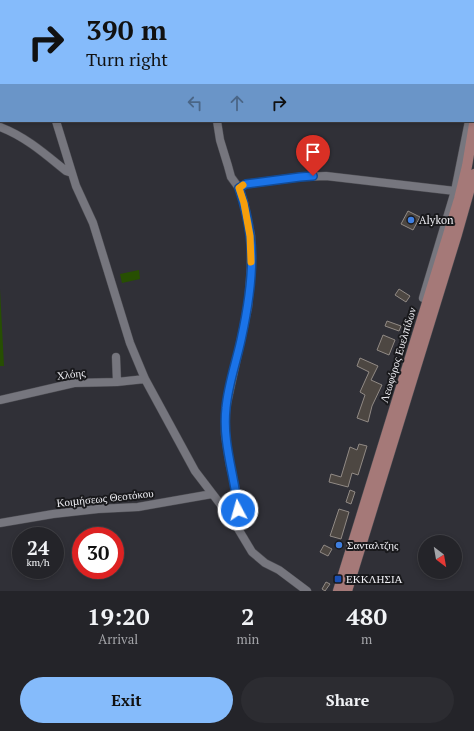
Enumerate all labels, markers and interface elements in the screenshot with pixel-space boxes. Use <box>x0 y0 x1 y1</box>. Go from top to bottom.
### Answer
text: 390 m <box>86 11 167 48</box>
icon: right <box>20 16 72 68</box>
text: Turn right <box>86 47 168 71</box>
icon: left <box>184 92 206 114</box>
icon: ahead <box>226 92 248 114</box>
icon: right <box>268 92 290 114</box>
pin <box>296 135 330 176</box>
icon: arrive <box>302 141 324 163</box>
place label: Alykon <box>419 213 454 227</box>
marker: Alykon <box>406 215 416 225</box>
street label: Λεωφόρος Ευελπίδων <box>377 306 419 404</box>
street label: Χλόης <box>56 365 87 383</box>
street label: Κοιμήσεως Θεοτόκου <box>56 486 155 510</box>
position arrow <box>217 489 259 531</box>
speed limit sign: 30 <box>72 527 124 579</box>
text: 24 <box>27 534 49 561</box>
north arrow <box>418 535 462 579</box>
map controls <box>418 535 462 579</box>
place label: Σανταλτζης <box>347 538 399 552</box>
marker: Σανταλτζης <box>334 540 344 550</box>
text: km/h <box>26 556 50 569</box>
place label: ΕΚΚΛΗΣΙΑ <box>346 572 403 586</box>
marker: ΕΚΚΛΗΣΙΑ <box>333 574 343 584</box>
text: 19:20 <box>87 600 149 632</box>
text: 2 <box>241 600 255 632</box>
text: 480 <box>346 600 387 632</box>
text: Arrival <box>98 630 138 648</box>
text: min <box>236 630 259 648</box>
text: m <box>361 630 372 648</box>
button: Exit <box>20 677 233 723</box>
button: Share <box>241 677 454 723</box>

